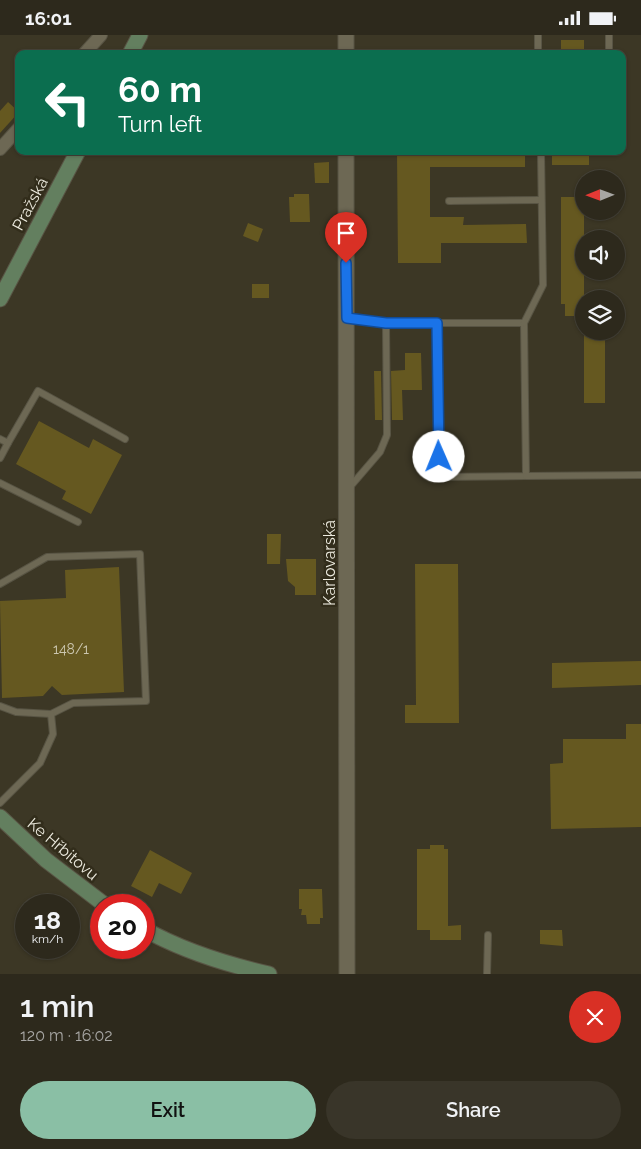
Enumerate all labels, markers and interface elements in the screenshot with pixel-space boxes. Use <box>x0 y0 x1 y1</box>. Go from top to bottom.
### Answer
text: 16:01 <box>25 7 72 29</box>
text: 60 m <box>118 69 202 110</box>
icon: left <box>35 70 100 135</box>
text: Turn left <box>118 111 202 137</box>
north arrow <box>575 170 625 220</box>
map controls <box>575 170 625 340</box>
street label: Pražská <box>8 174 52 234</box>
pin <box>325 212 367 263</box>
icon: arrive <box>332 219 360 247</box>
button: sound <box>575 230 625 280</box>
button: layers <box>575 290 625 340</box>
position arrow <box>412 430 464 482</box>
street label: Karlovarská <box>320 520 339 606</box>
house number: 148/1 <box>53 641 89 657</box>
street label: Ke Hřbitovu <box>24 814 102 884</box>
speed limit sign: 20 <box>90 894 155 959</box>
text: 18 <box>34 905 61 935</box>
text: km/h <box>32 932 63 946</box>
text: 1 min <box>20 989 95 1024</box>
button: close <box>569 991 621 1043</box>
text: 120 m · 16:02 <box>20 1026 113 1045</box>
button: Exit <box>20 1081 316 1139</box>
button: Share <box>326 1081 621 1139</box>

